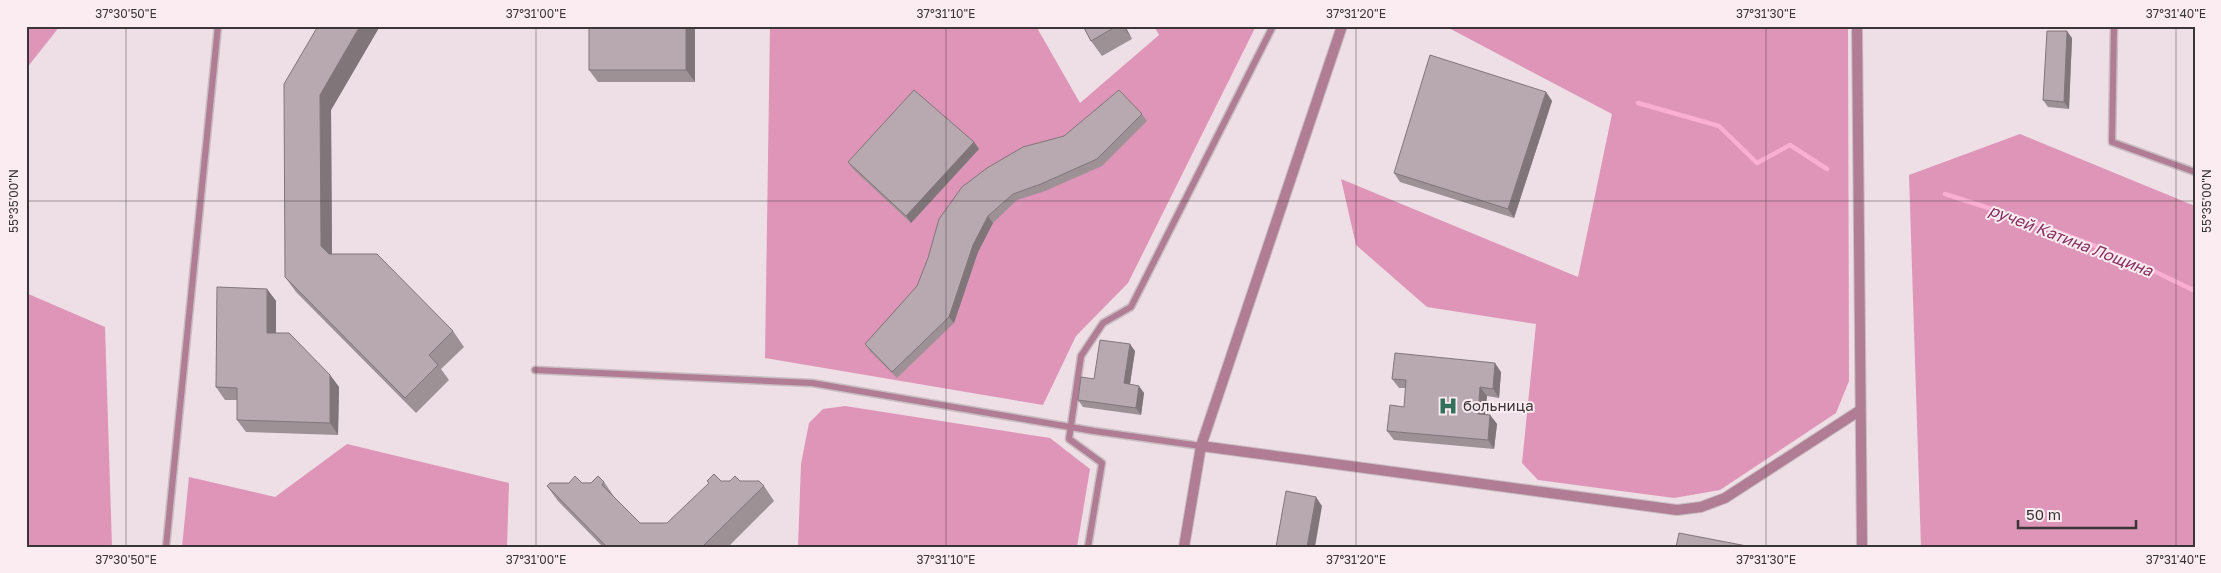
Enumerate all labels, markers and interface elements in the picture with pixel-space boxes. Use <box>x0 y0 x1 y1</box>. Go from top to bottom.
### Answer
text: 37°30'50"E <box>95 6 157 21</box>
text: 37°31'00"E <box>506 6 566 21</box>
text: 37°31'10"E <box>917 6 975 21</box>
text: 37°31'20"E <box>1326 6 1386 21</box>
text: 37°31'30"E <box>1736 6 1796 21</box>
text: 37°31'40"E <box>2146 6 2206 21</box>
text: 55°35'00"N <box>6 169 21 233</box>
text: 55°35'00"N <box>2199 169 2214 233</box>
water label: ручей Катина Лощина <box>1986 200 2157 281</box>
hospital icon: больница <box>1437 395 1459 417</box>
place label: больница <box>1463 396 1534 414</box>
scale bar <box>2018 498 2136 530</box>
text: 50 m <box>2026 505 2061 523</box>
text: 37°30'50"E <box>95 552 157 567</box>
text: 37°31'00"E <box>506 552 566 567</box>
text: 37°31'10"E <box>917 552 975 567</box>
text: 37°31'20"E <box>1326 552 1386 567</box>
text: 37°31'30"E <box>1736 552 1796 567</box>
text: 37°31'40"E <box>2146 552 2206 567</box>

